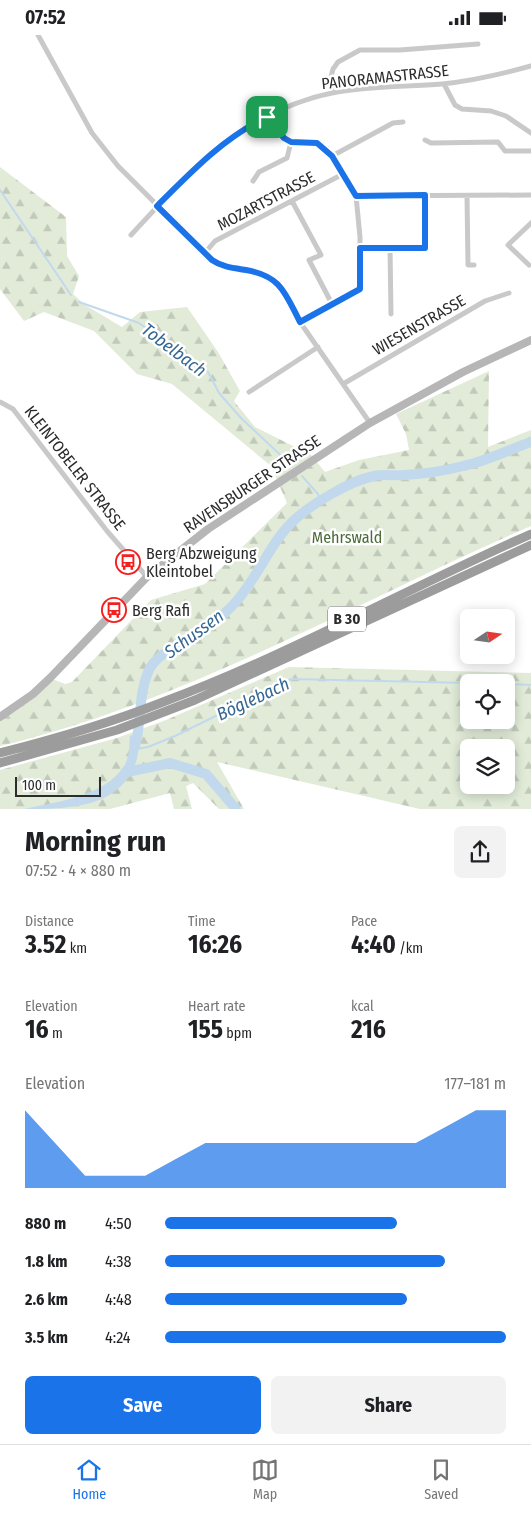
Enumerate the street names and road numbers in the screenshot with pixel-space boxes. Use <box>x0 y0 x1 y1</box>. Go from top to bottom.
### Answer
street label: PANORAMASTRASSE <box>320 61 450 93</box>
street label: MOZARTSTRASSE <box>214 167 318 235</box>
street label: WIESENSTRASSE <box>369 291 469 359</box>
street label: KLEINTOBELER STRASSE <box>21 402 129 534</box>
street label: RAVENSBURGER STRASSE <box>180 431 324 537</box>
road number: B 30 <box>328 607 366 631</box>

